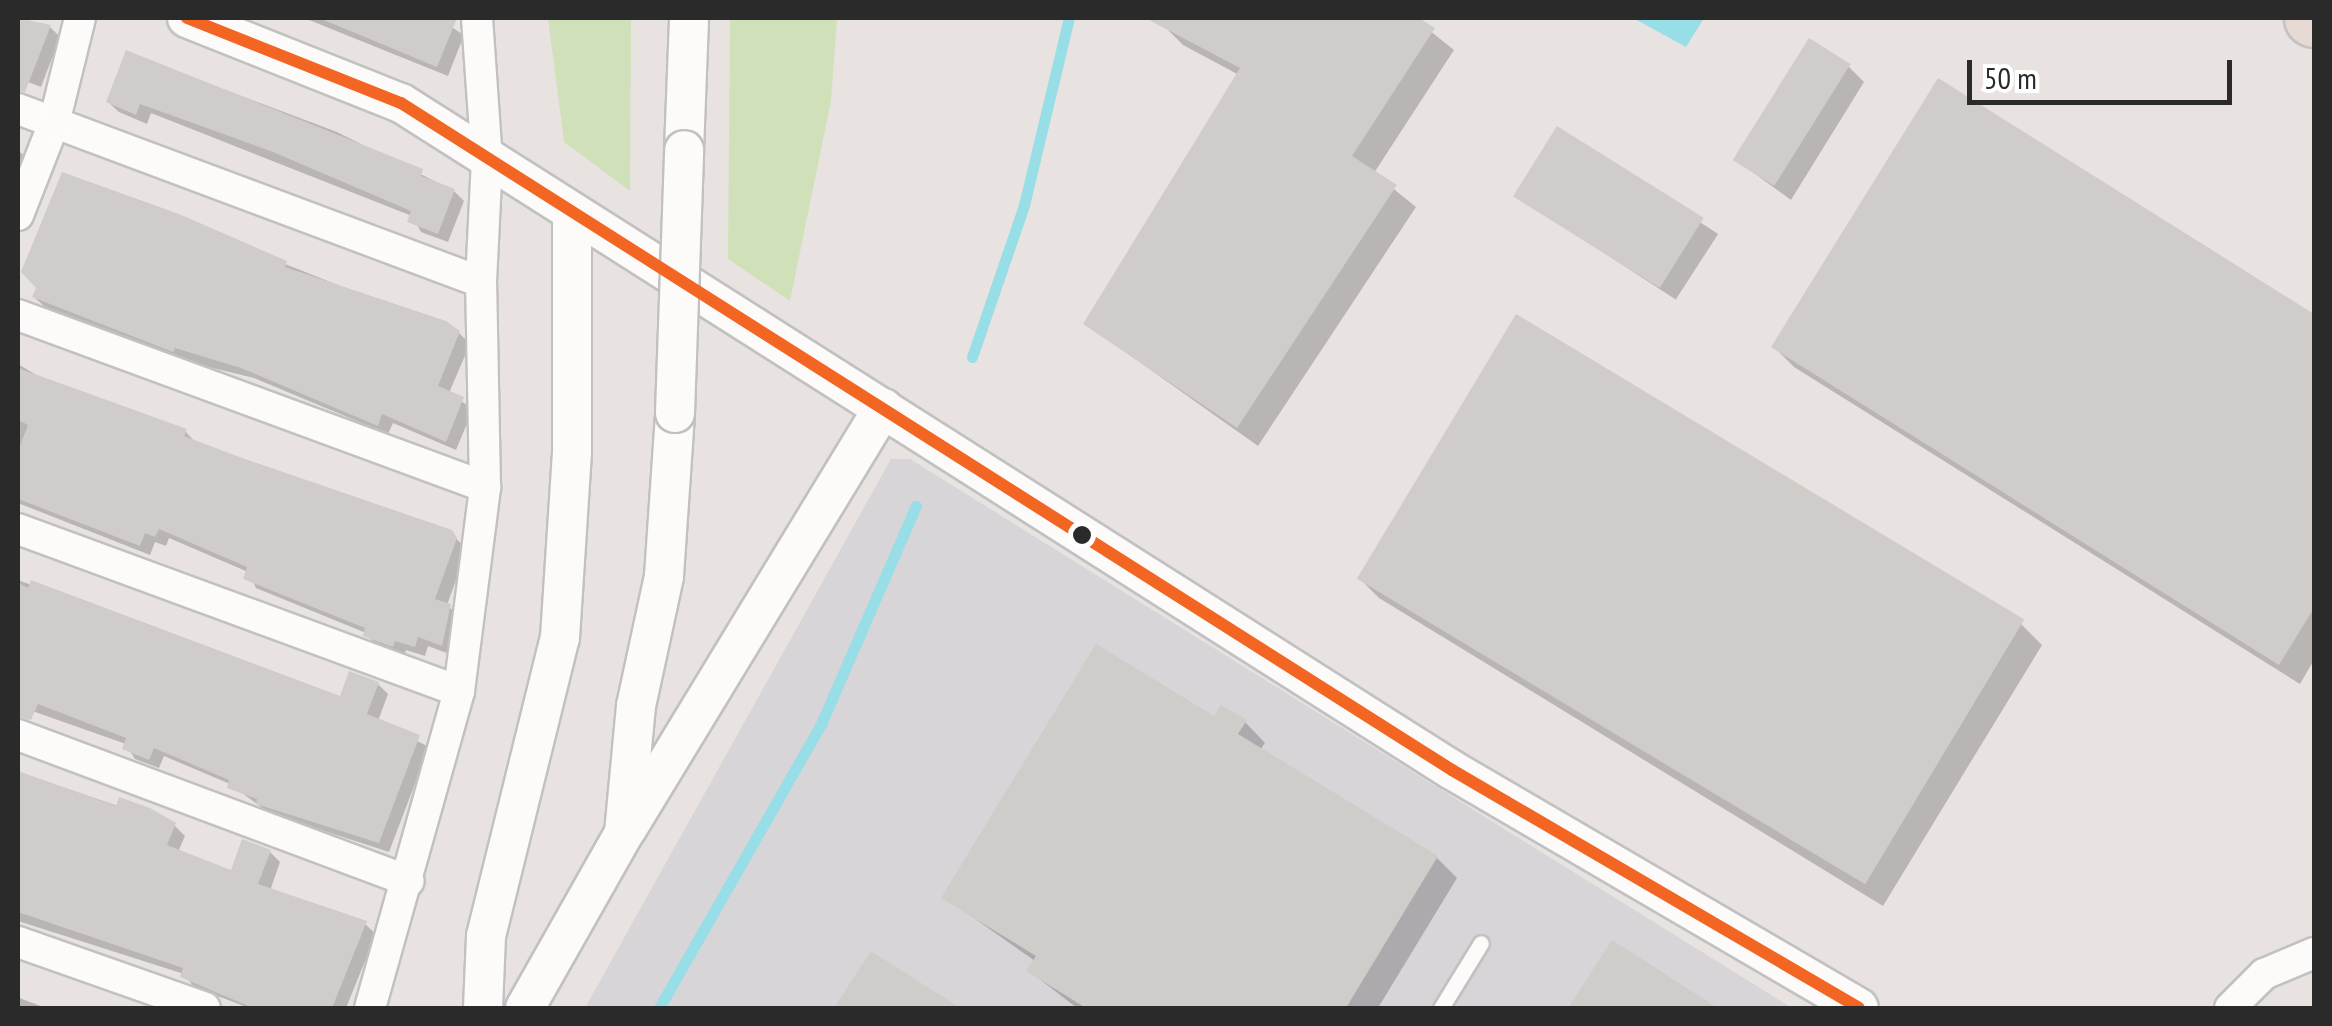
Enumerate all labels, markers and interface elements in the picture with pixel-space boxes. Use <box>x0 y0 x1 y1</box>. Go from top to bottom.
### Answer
scale bar <box>1972 40 2237 102</box>
text: 50 m <box>1984 58 2037 97</box>
unlabelled marker <box>1072 525 1092 545</box>

